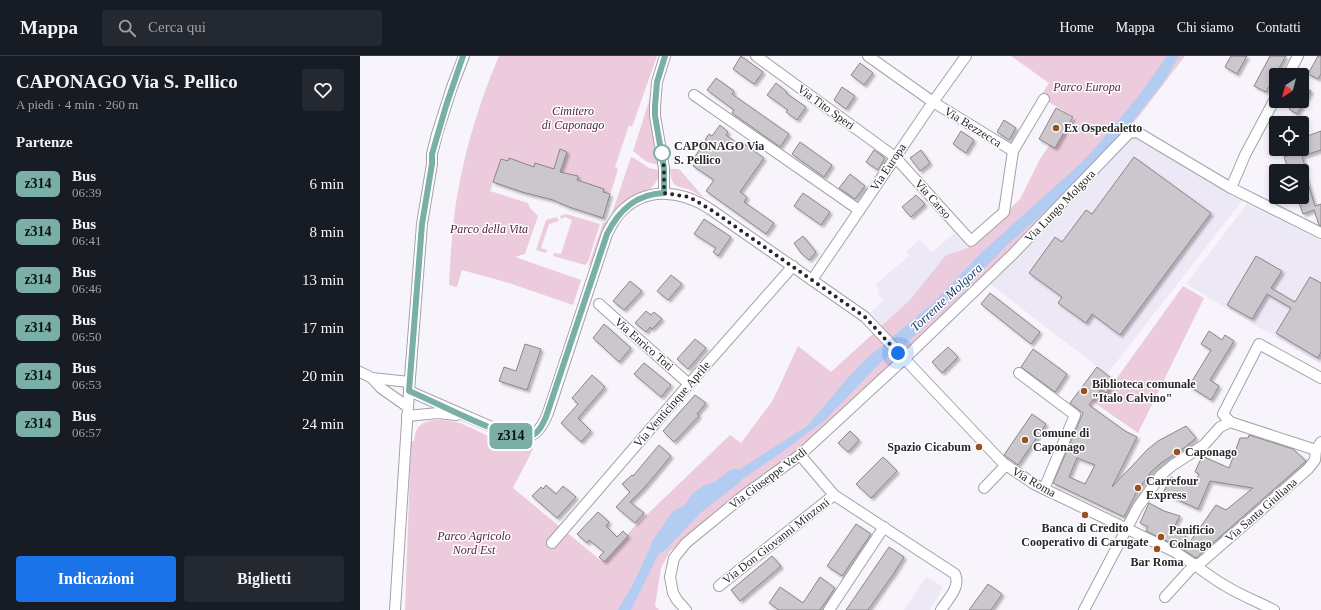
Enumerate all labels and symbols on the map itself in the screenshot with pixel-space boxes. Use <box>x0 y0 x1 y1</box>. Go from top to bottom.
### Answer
north arrow <box>1269 68 1309 108</box>
park label: Parco Europa <box>1052 80 1121 94</box>
street label: Via Tito Speri <box>795 82 858 133</box>
park label: Cimitero di Caponago <box>542 104 604 132</box>
street label: Via Bezzecca <box>942 104 1005 150</box>
place label: Ex Ospedaletto <box>1064 121 1142 135</box>
marker: Ex Ospedaletto <box>1051 123 1061 133</box>
place label: CAPONAGO Via S. Pellico <box>674 139 764 167</box>
street label: Via Europa <box>867 140 909 193</box>
marker: CAPONAGO Via S. Pellico <box>653 144 671 162</box>
street label: Via Lungo Molgora <box>1022 166 1099 245</box>
street label: Via Carso <box>912 177 954 221</box>
park label: Parco della Vita <box>449 222 528 236</box>
water label: Torrente Molgora <box>907 260 986 334</box>
street label: Via Enrico Toti <box>612 315 677 374</box>
your location <box>888 343 908 363</box>
street label: Via Venticinque Aprile <box>631 358 713 450</box>
place label: Biblioteca comunale "Italo Calvino" <box>1092 377 1196 405</box>
marker: Biblioteca comunale "Italo Calvino" <box>1079 386 1089 396</box>
line badge: z314 <box>483 423 539 449</box>
place label: Comune di Caponago <box>1033 426 1090 454</box>
marker: Comune di Caponago <box>1020 435 1030 445</box>
place label: Spazio Cicabum <box>887 440 971 454</box>
marker: Spazio Cicabum <box>974 442 984 452</box>
street label: Via Giuseppe Verdi <box>726 444 810 512</box>
place label: Caponago <box>1185 445 1237 459</box>
marker: Caponago <box>1172 447 1182 457</box>
street label: Via Roma <box>1010 464 1059 500</box>
place label: Carrefour Express <box>1146 474 1199 502</box>
street label: Via Santa Giuliana <box>1222 475 1300 545</box>
marker: Carrefour Express <box>1133 483 1143 493</box>
street label: Via Don Giovanni Minzoni <box>720 495 833 587</box>
marker: Banca di Credito Cooperativo di Carugate <box>1080 510 1090 520</box>
place label: Banca di Credito Cooperativo di Carugate <box>1021 521 1149 549</box>
place label: Panificio Colnago <box>1169 523 1214 551</box>
park label: Parco Agricolo Nord Est <box>436 529 511 557</box>
marker: Panificio Colnago <box>1156 532 1166 542</box>
marker: Bar Roma <box>1152 544 1162 554</box>
place label: Bar Roma <box>1131 555 1183 569</box>

